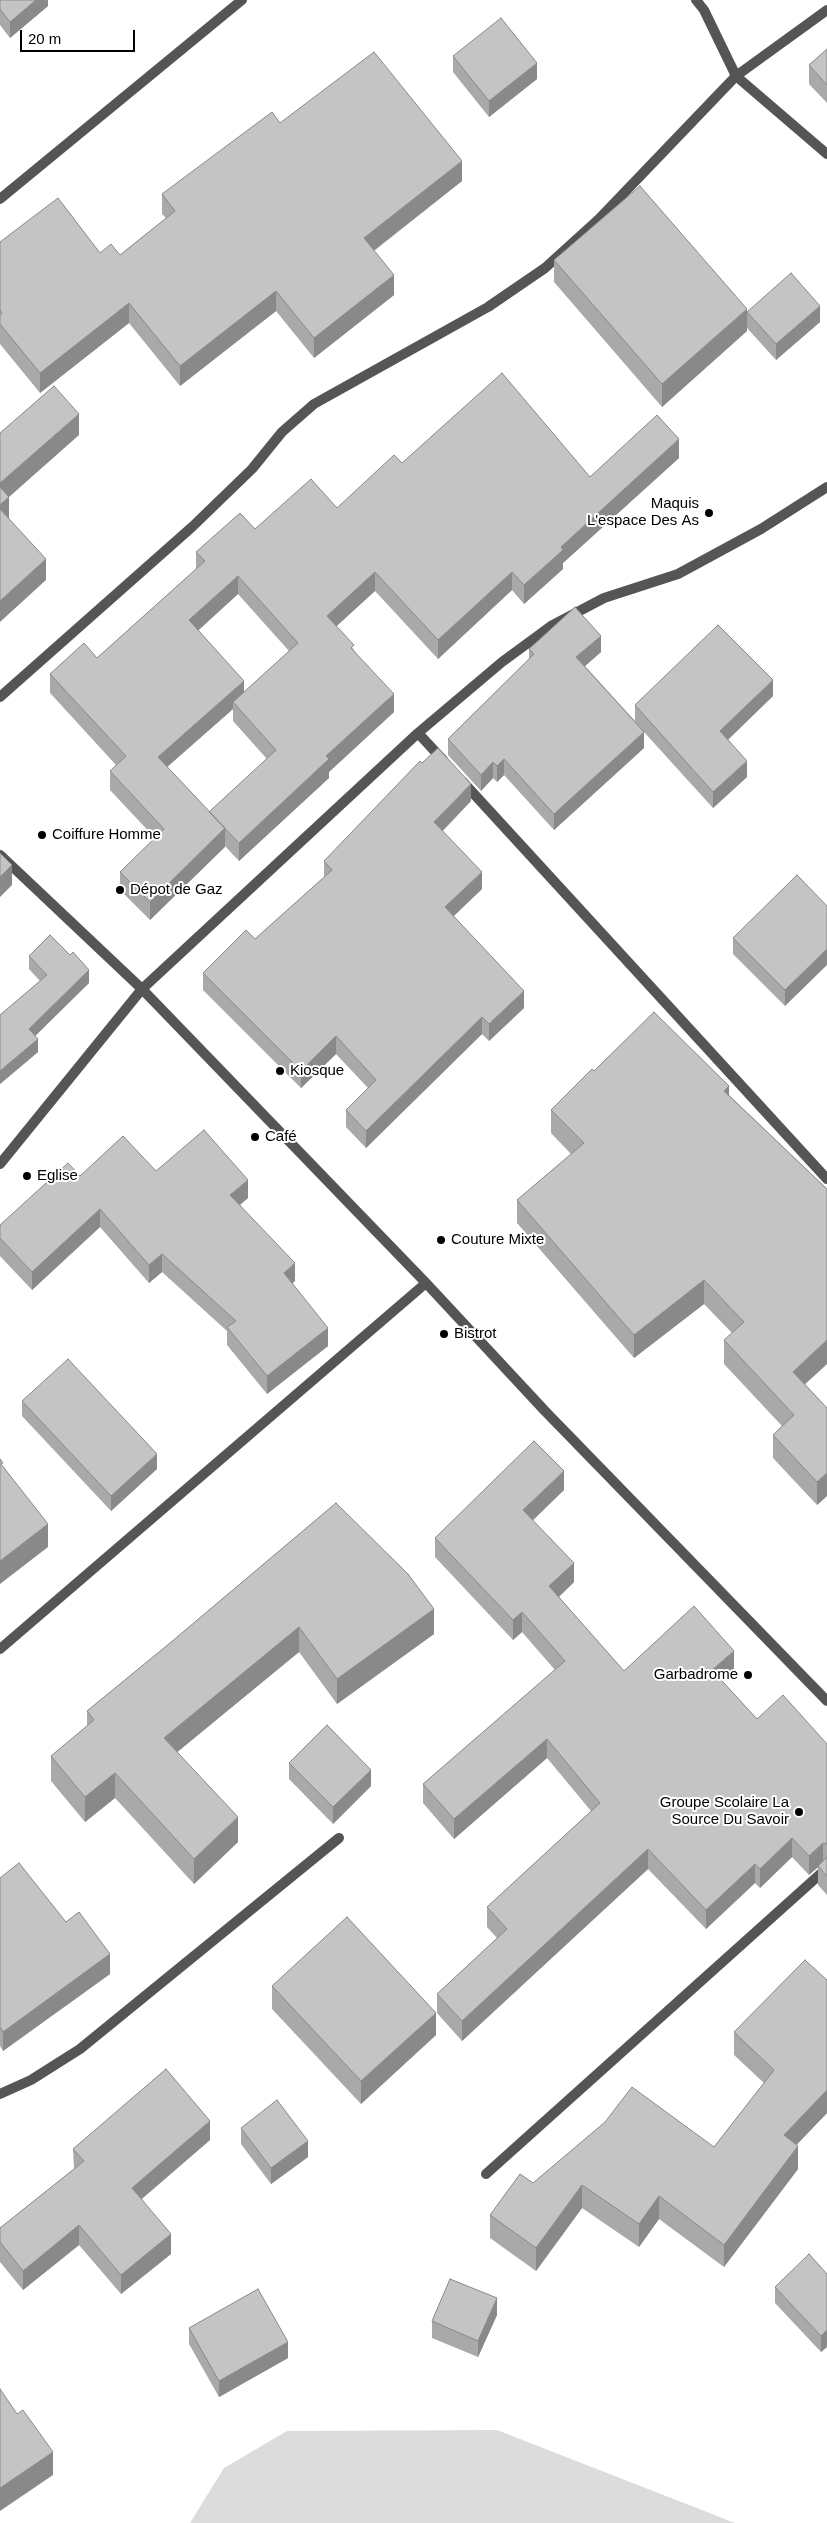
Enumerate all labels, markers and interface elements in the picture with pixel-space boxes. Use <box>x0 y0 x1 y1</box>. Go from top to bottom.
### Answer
scale bar <box>22 20 138 52</box>
text: 20 m <box>28 30 61 47</box>
place label: Maquis L'espace Des As <box>587 495 699 530</box>
marker: Maquis L'espace Des As <box>703 507 715 519</box>
place label: Coiffure Homme <box>52 826 161 844</box>
marker: Coiffure Homme <box>36 829 48 841</box>
place label: Dépot de Gaz <box>130 881 223 899</box>
marker: Dépot de Gaz <box>114 884 126 896</box>
place label: Kiosque <box>290 1062 344 1080</box>
marker: Kiosque <box>274 1065 286 1077</box>
place label: Café <box>265 1128 297 1146</box>
marker: Café <box>249 1131 261 1143</box>
place label: Eglise <box>37 1167 78 1185</box>
marker: Eglise <box>21 1170 33 1182</box>
place label: Couture Mixte <box>451 1231 544 1249</box>
marker: Couture Mixte <box>435 1234 447 1246</box>
place label: Bistrot <box>454 1325 497 1343</box>
marker: Bistrot <box>438 1328 450 1340</box>
place label: Garbadrome <box>654 1666 738 1684</box>
marker: Garbadrome <box>742 1669 754 1681</box>
place label: Groupe Scolaire La Source Du Savoir <box>660 1794 789 1829</box>
marker: Groupe Scolaire La Source Du Savoir <box>793 1806 805 1818</box>

